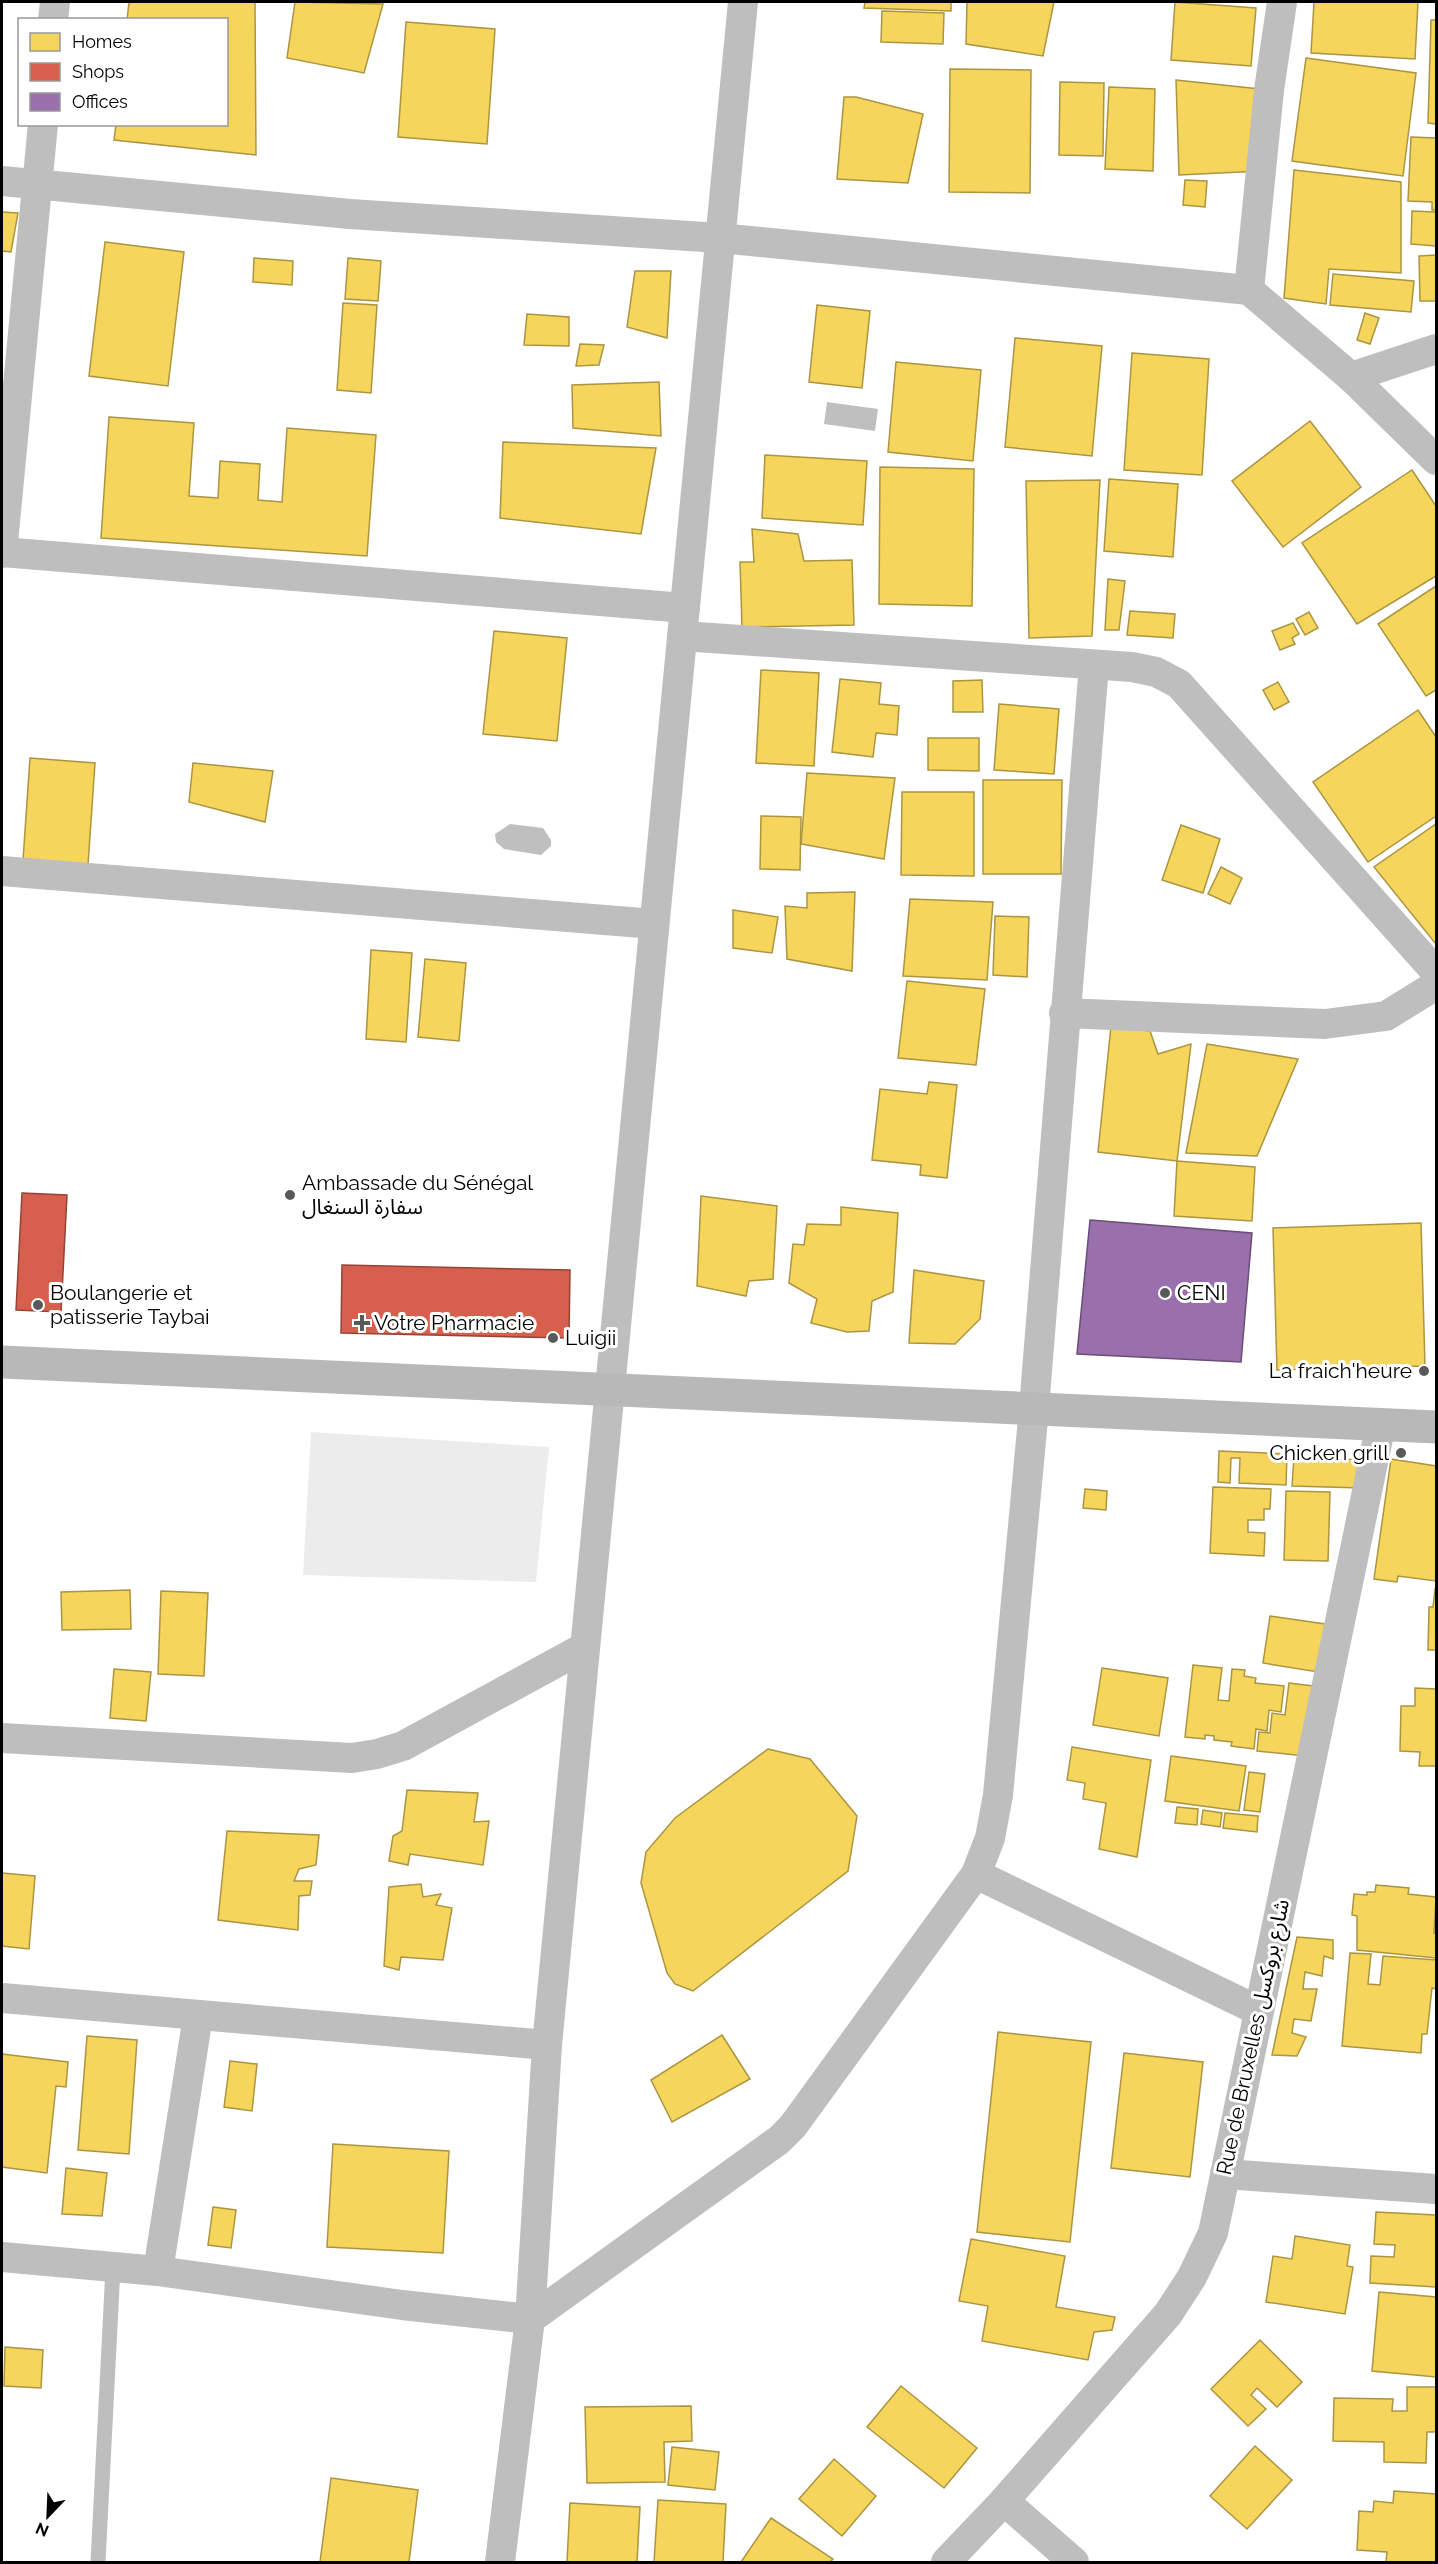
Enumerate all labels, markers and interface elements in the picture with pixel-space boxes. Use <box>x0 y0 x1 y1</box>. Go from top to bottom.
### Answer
legend <box>18 18 228 126</box>
text: Homes <box>72 31 132 52</box>
text: Shops <box>72 61 124 82</box>
text: Offices <box>72 91 128 112</box>
place label: Ambassade du Sénégal سفارة السنغال <box>302 1170 533 1219</box>
marker: Ambassade du Sénégal سفارة السنغال <box>283 1188 297 1202</box>
place label: Boulangerie et patisserie Taybai <box>50 1280 210 1329</box>
place label: CENI <box>1177 1280 1226 1305</box>
marker: CENI <box>1158 1286 1172 1300</box>
marker: Boulangerie et patisserie Taybai <box>31 1298 45 1312</box>
place label: Votre Pharmacie <box>374 1310 534 1335</box>
marker: Votre Pharmacie <box>355 1316 369 1330</box>
place label: Luigii <box>565 1325 616 1350</box>
marker: Luigii <box>546 1331 560 1345</box>
place label: La fraich'heure <box>1269 1358 1412 1383</box>
marker: La fraich'heure <box>1417 1364 1431 1378</box>
place label: Chicken grill <box>1269 1440 1389 1465</box>
marker: Chicken grill <box>1394 1446 1408 1460</box>
street label: Rue de Bruxelles شارع بروكسل <box>1211 1897 1297 2178</box>
north arrow <box>18 2486 78 2546</box>
text: N <box>33 2518 52 2540</box>

